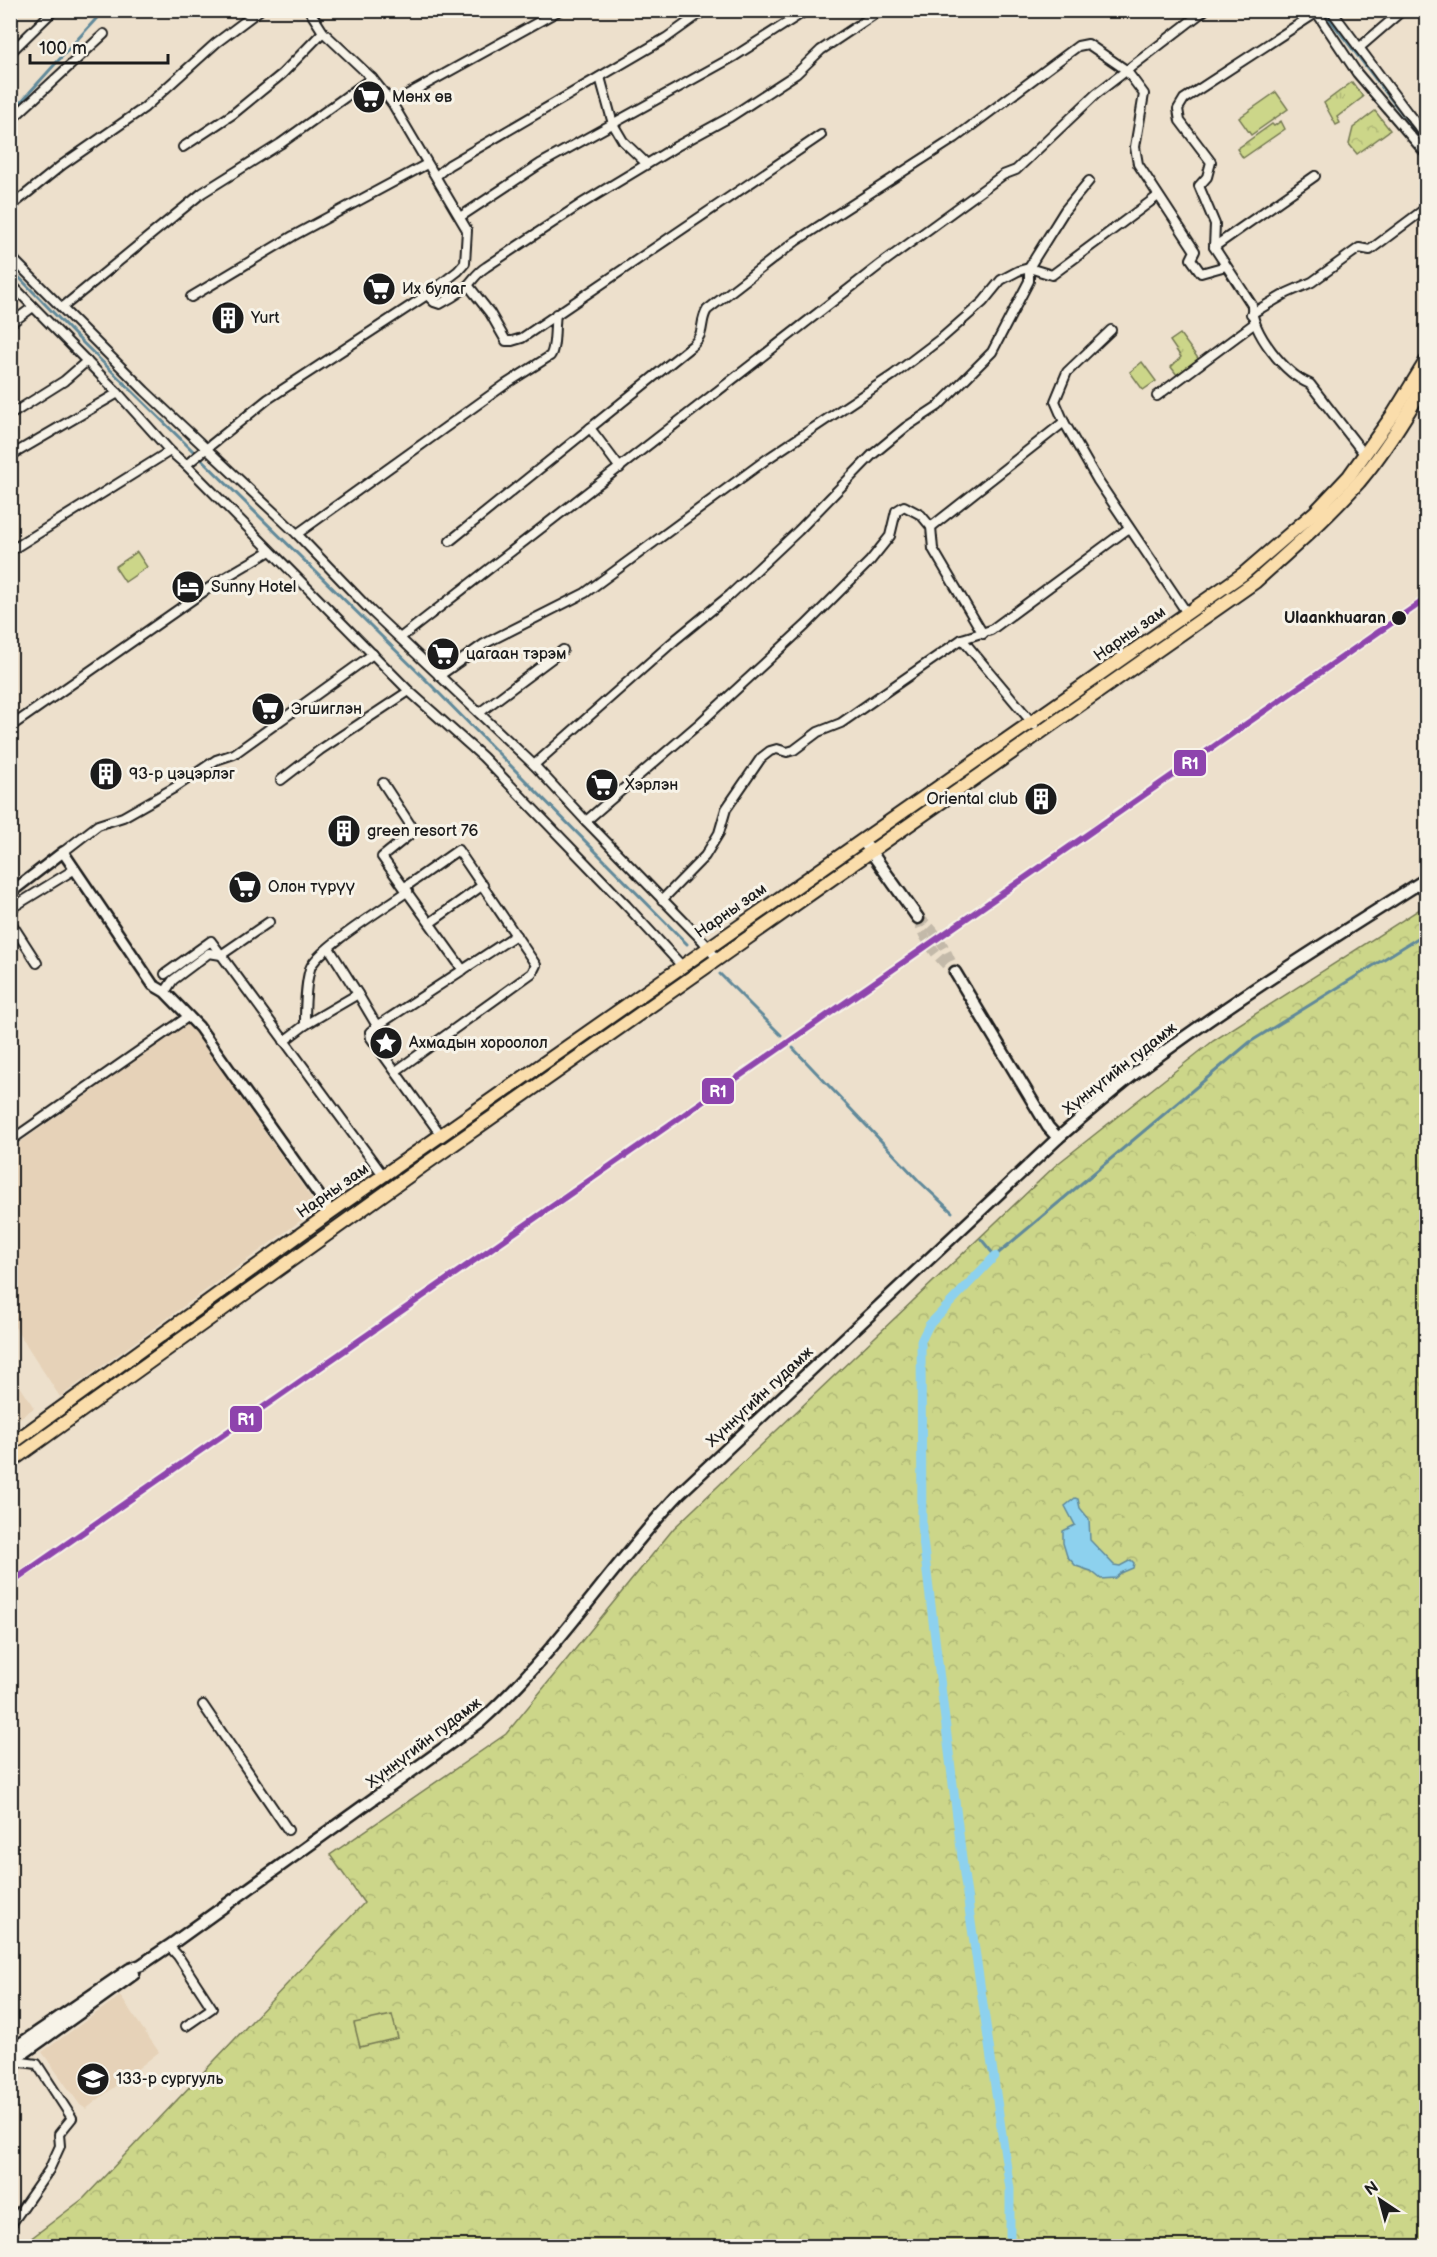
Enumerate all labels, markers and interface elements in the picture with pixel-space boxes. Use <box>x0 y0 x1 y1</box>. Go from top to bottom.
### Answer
scale bar <box>30 27 168 65</box>
text: 100 m <box>39 38 87 59</box>
supermarket icon: Мөнх өв <box>351 79 387 115</box>
place label: Мөнх өв <box>392 88 453 107</box>
supermarket icon: Их булаг <box>361 271 397 307</box>
place label: Их булаг <box>402 280 466 299</box>
building icon: Yurt <box>210 300 246 336</box>
place label: Yurt <box>250 309 279 328</box>
hotel icon: Sunny Hotel <box>170 569 206 605</box>
place label: Sunny Hotel <box>211 578 296 597</box>
street label: Нарны зам <box>1091 602 1169 666</box>
place label: Ulaankhuaran <box>1284 609 1386 628</box>
marker: Ulaankhuaran <box>1390 609 1408 627</box>
supermarket icon: цагаан тэрэм <box>425 636 461 672</box>
place label: цагаан тэрэм <box>466 645 567 664</box>
supermarket icon: Эгшиглэн <box>250 691 286 727</box>
place label: Эгшиглэн <box>291 700 362 719</box>
line badge: R1 <box>1173 749 1207 777</box>
text: R1 <box>1181 755 1199 774</box>
building icon: 93-р цэцэрлэг <box>88 756 124 792</box>
place label: 93-р цэцэрлэг <box>129 765 235 784</box>
supermarket icon: Хэрлэн <box>584 767 620 803</box>
place label: Хэрлэн <box>625 776 678 795</box>
building icon: Oriental club <box>1023 781 1059 817</box>
place label: Oriental club <box>926 790 1018 809</box>
building icon: green resort 76 <box>326 813 362 849</box>
place label: green resort 76 <box>367 822 479 841</box>
supermarket icon: Олон түрүү <box>227 869 263 905</box>
place label: Олон түрүү <box>268 878 356 897</box>
street label: Нарны зам <box>692 879 770 943</box>
street label: Хүннүгийн гудамж <box>1059 1018 1181 1119</box>
place icon: Ахмадын хороолол <box>368 1025 404 1061</box>
place label: Ахмадын хороолол <box>408 1034 548 1053</box>
line badge: R1 <box>701 1077 735 1105</box>
text: R1 <box>709 1083 727 1102</box>
street label: Нарны зам <box>294 1159 372 1223</box>
street label: Хүннүгийн гудамж <box>703 1342 818 1451</box>
line badge: R1 <box>229 1405 263 1433</box>
text: R1 <box>237 1411 255 1430</box>
street label: Хүннүгийн гудамж <box>363 1693 486 1792</box>
school or university icon: 133-р сургууль <box>75 2061 111 2097</box>
place label: 133-р сургууль <box>116 2070 223 2089</box>
north arrow <box>1350 2170 1410 2230</box>
text: N <box>1362 2178 1383 2200</box>

